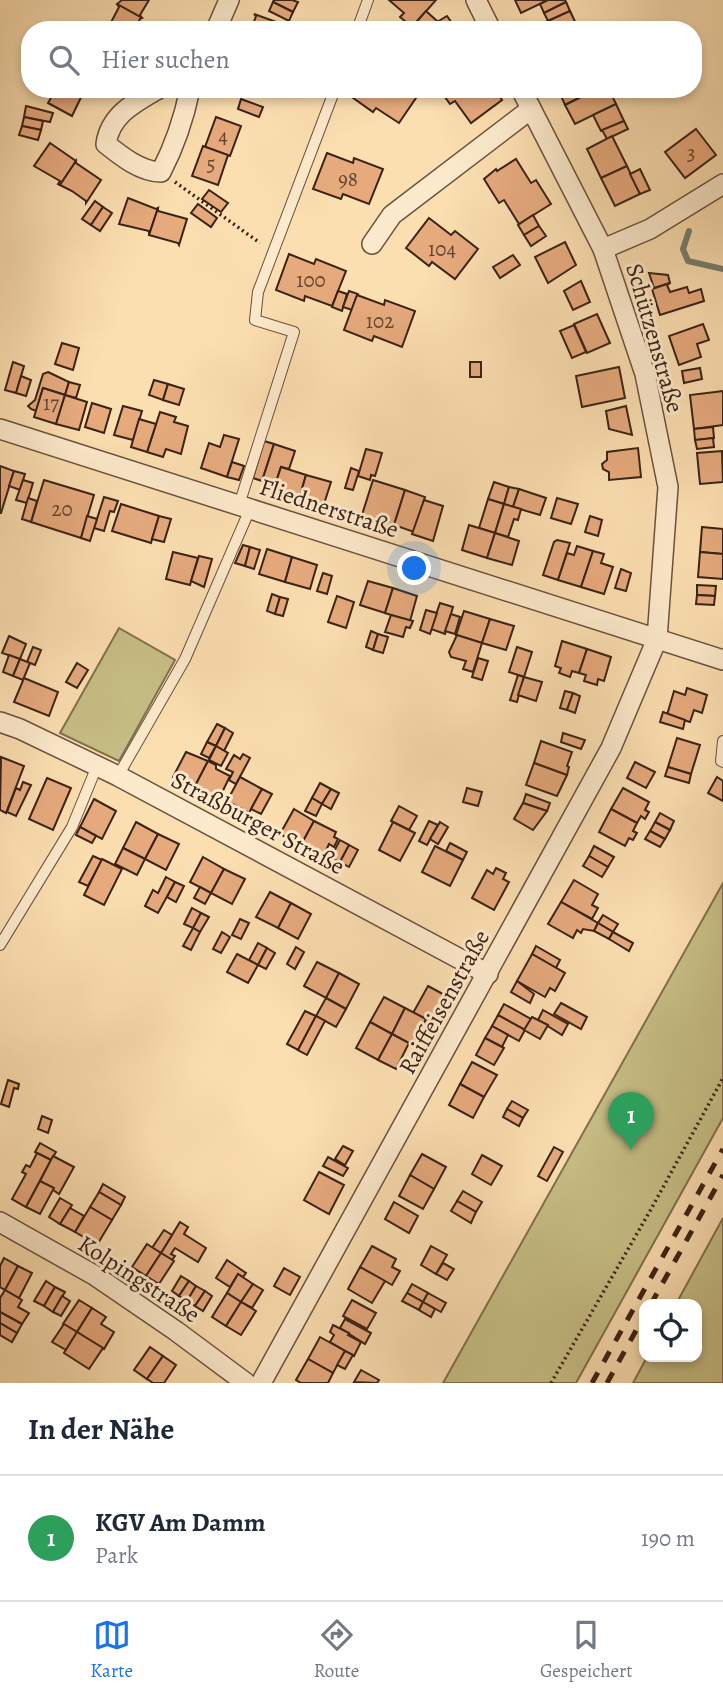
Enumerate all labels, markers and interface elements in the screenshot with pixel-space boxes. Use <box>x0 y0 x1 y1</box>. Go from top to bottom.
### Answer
search box <box>21 21 702 98</box>
icon: search <box>45 41 83 79</box>
text: Hier suchen <box>101 42 230 77</box>
house number: 4 <box>218 122 228 150</box>
house number: 3 <box>687 139 695 167</box>
house number: 5 <box>206 150 216 178</box>
house number: 98 <box>338 165 358 193</box>
house number: 104 <box>428 235 456 263</box>
street label: Schützenstraße <box>618 260 692 416</box>
house number: 100 <box>296 266 326 294</box>
house number: 102 <box>366 307 394 335</box>
house number: 17 <box>43 389 59 417</box>
street label: Fliednerstraße <box>255 470 403 546</box>
house number: 20 <box>51 495 73 523</box>
your location <box>397 551 431 585</box>
street label: Straßburger Straße <box>166 764 350 882</box>
street label: Raiffeisenstraße <box>391 924 497 1080</box>
pin: 1 <box>608 1092 654 1150</box>
street label: Kolpingstraße <box>72 1228 206 1330</box>
map controls <box>639 1299 702 1362</box>
button: locate <box>639 1299 702 1362</box>
text: In der Nähe <box>28 1409 174 1449</box>
text: KGV Am Damm <box>95 1505 265 1540</box>
text: 1 <box>47 1523 55 1554</box>
text: 190 m <box>641 1523 695 1554</box>
text: Park <box>95 1540 138 1571</box>
tab: Karte <box>90 1616 133 1684</box>
tab: Route <box>314 1616 359 1684</box>
tab: Gespeichert <box>540 1616 633 1684</box>

